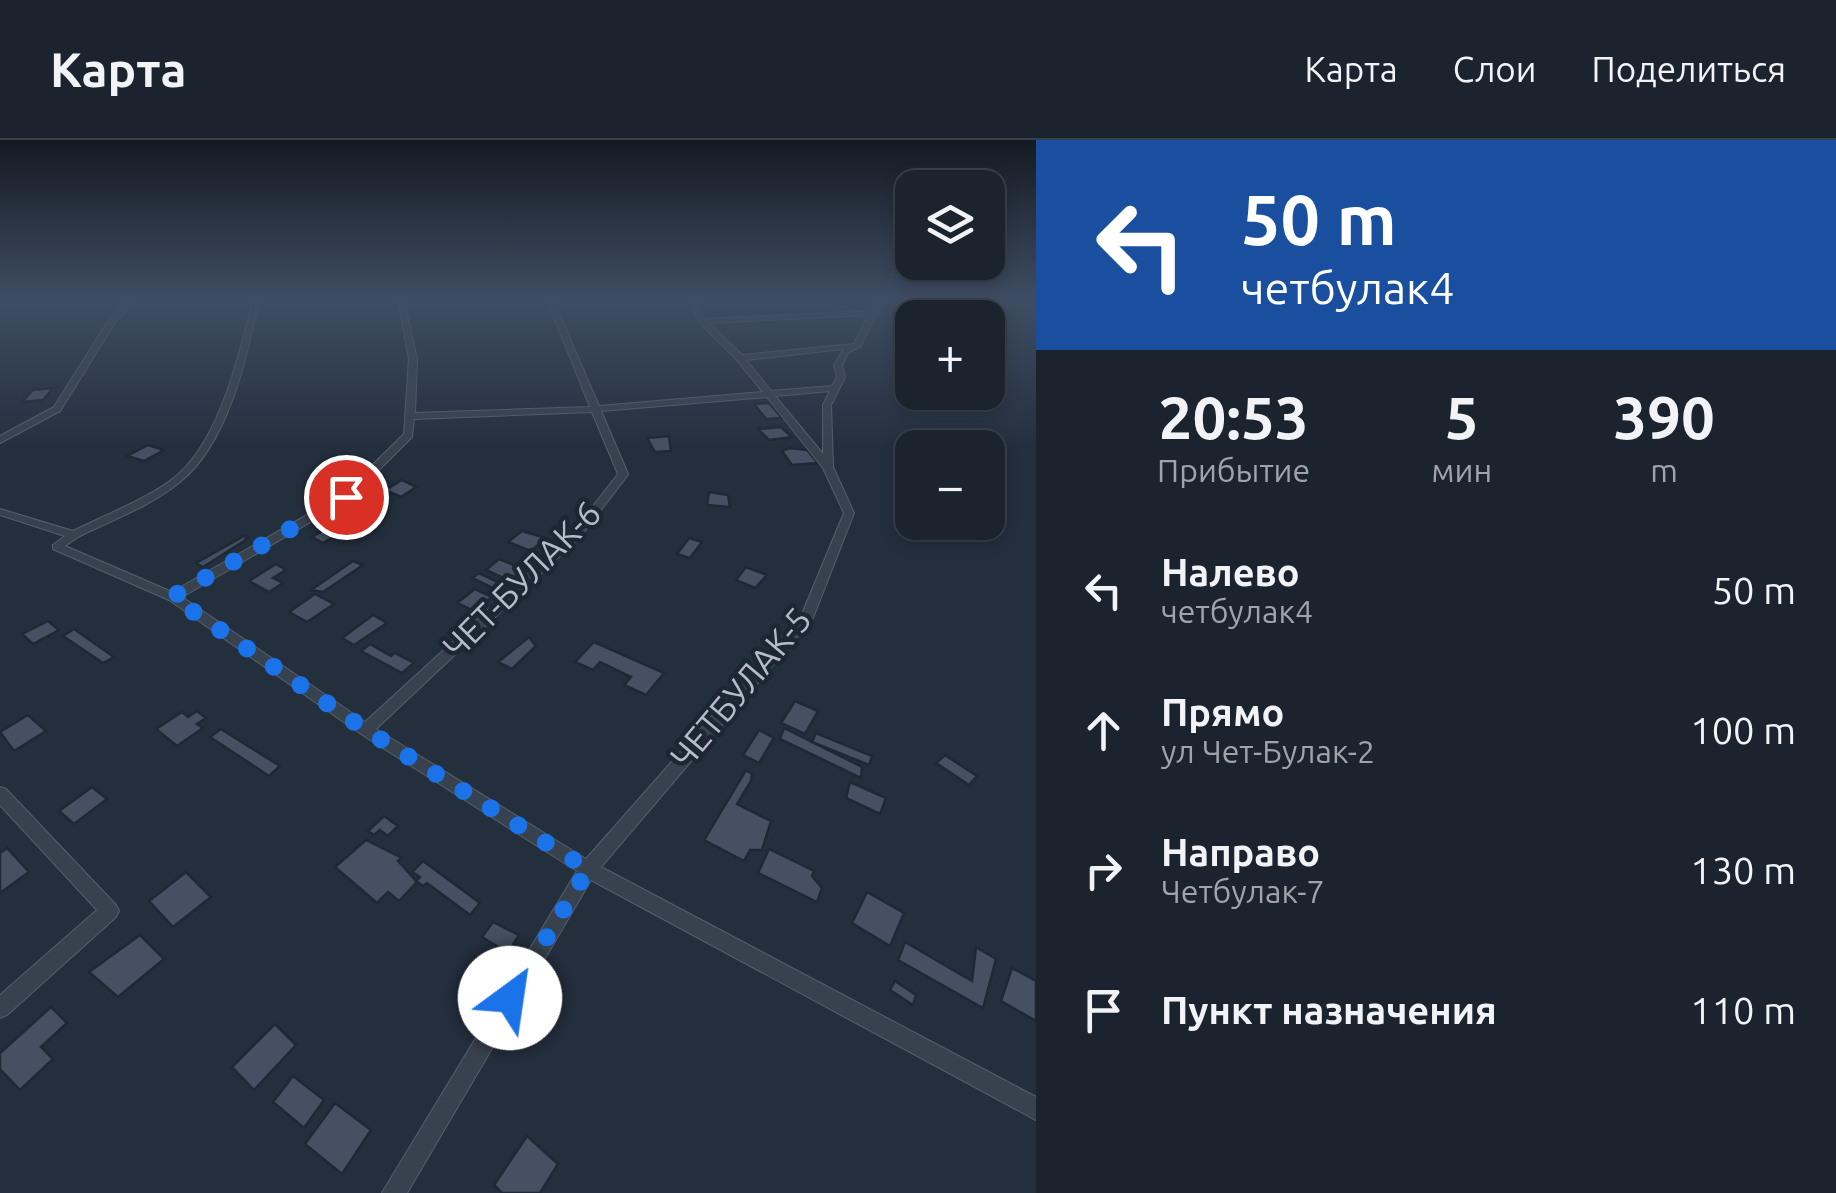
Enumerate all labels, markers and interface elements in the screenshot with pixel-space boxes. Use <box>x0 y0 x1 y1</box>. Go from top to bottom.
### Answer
text: Карта <box>50 42 187 96</box>
text: Карта <box>1304 49 1398 89</box>
text: Слои <box>1453 49 1537 89</box>
text: Поделиться <box>1592 49 1786 89</box>
map controls <box>895 170 1005 540</box>
button: layers <box>895 170 1005 280</box>
icon: left <box>1076 180 1206 310</box>
text: 50 m <box>1241 180 1397 258</box>
text: четбулак4 <box>1241 262 1455 313</box>
button: + <box>895 300 1005 410</box>
text: 20:53 <box>1159 383 1309 450</box>
text: 5 <box>1445 383 1479 450</box>
text: 390 <box>1613 383 1715 450</box>
button: − <box>895 430 1005 540</box>
text: Прибытие <box>1157 452 1310 488</box>
text: мин <box>1431 452 1492 488</box>
text: m <box>1650 452 1678 488</box>
pin <box>304 455 389 540</box>
icon: arrive <box>319 470 374 525</box>
street label: ЧЕТ-БУЛАК-6 <box>434 492 608 666</box>
text: Налево <box>1161 551 1300 593</box>
icon: left <box>1076 563 1131 618</box>
text: 50 m <box>1712 569 1796 611</box>
text: четбулак4 <box>1161 593 1313 629</box>
street label: ЧЕТБУЛАК-5 <box>662 599 819 776</box>
text: Прямо <box>1161 691 1284 733</box>
icon: ahead <box>1076 703 1131 758</box>
text: 100 m <box>1690 709 1796 751</box>
text: ул Чет-Булак-2 <box>1161 733 1375 769</box>
text: Направо <box>1161 831 1320 873</box>
icon: right <box>1076 843 1131 898</box>
text: 130 m <box>1690 849 1796 891</box>
text: Четбулак-7 <box>1161 873 1325 909</box>
position arrow <box>458 946 562 1050</box>
icon: arrive <box>1076 983 1131 1038</box>
text: Пункт назначения <box>1161 989 1497 1031</box>
text: 110 m <box>1690 989 1796 1031</box>

